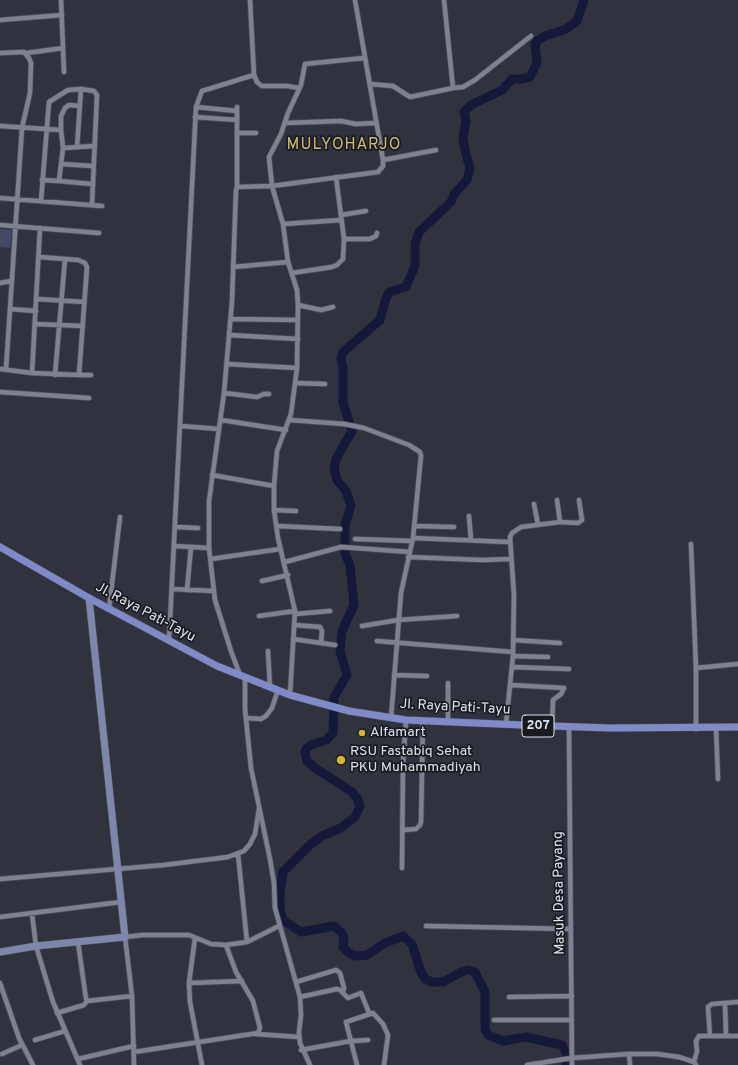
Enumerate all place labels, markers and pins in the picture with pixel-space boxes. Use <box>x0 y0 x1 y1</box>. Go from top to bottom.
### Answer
place label: Alfamart <box>370 725 426 741</box>
marker: Alfamart <box>357 728 367 738</box>
place label: RSU Fastabiq Sehat PKU Muhammadiyah <box>350 744 481 776</box>
marker: RSU Fastabiq Sehat PKU Muhammadiyah <box>335 754 347 766</box>

